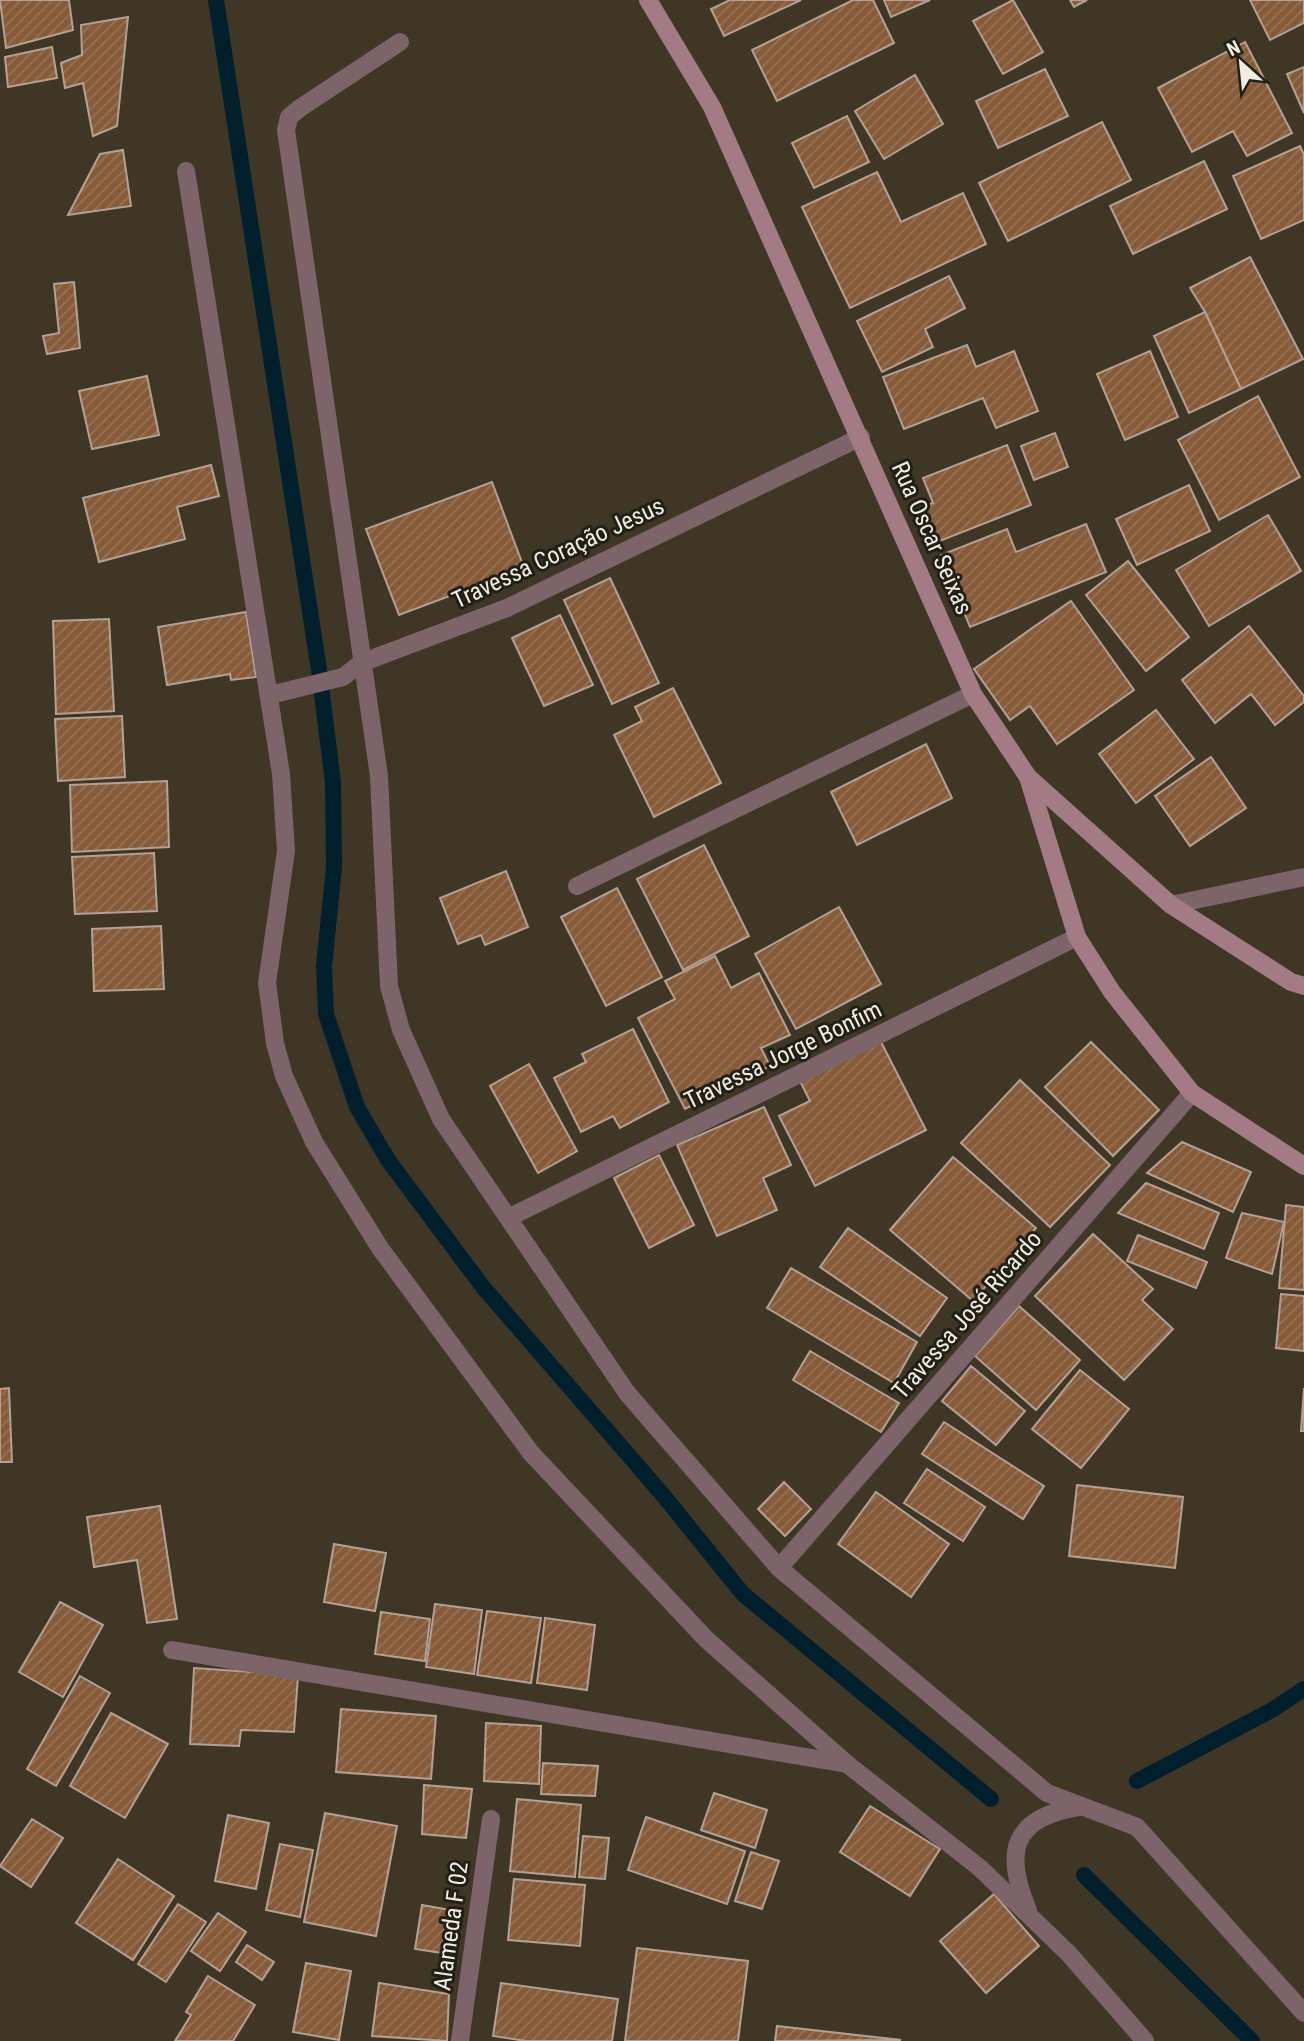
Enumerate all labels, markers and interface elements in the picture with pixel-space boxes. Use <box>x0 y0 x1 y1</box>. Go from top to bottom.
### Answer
north arrow <box>1206 28 1276 98</box>
text: N <box>1223 35 1244 61</box>
street label: Rua Oscar Seixas <box>886 457 978 619</box>
street label: Travessa Coração Jesus <box>448 492 668 614</box>
street label: Travessa Jorge Bonfim <box>680 995 886 1115</box>
street label: Travessa José Ricardo <box>886 1225 1048 1405</box>
street label: Alameda F 02 <box>428 1860 474 1992</box>

